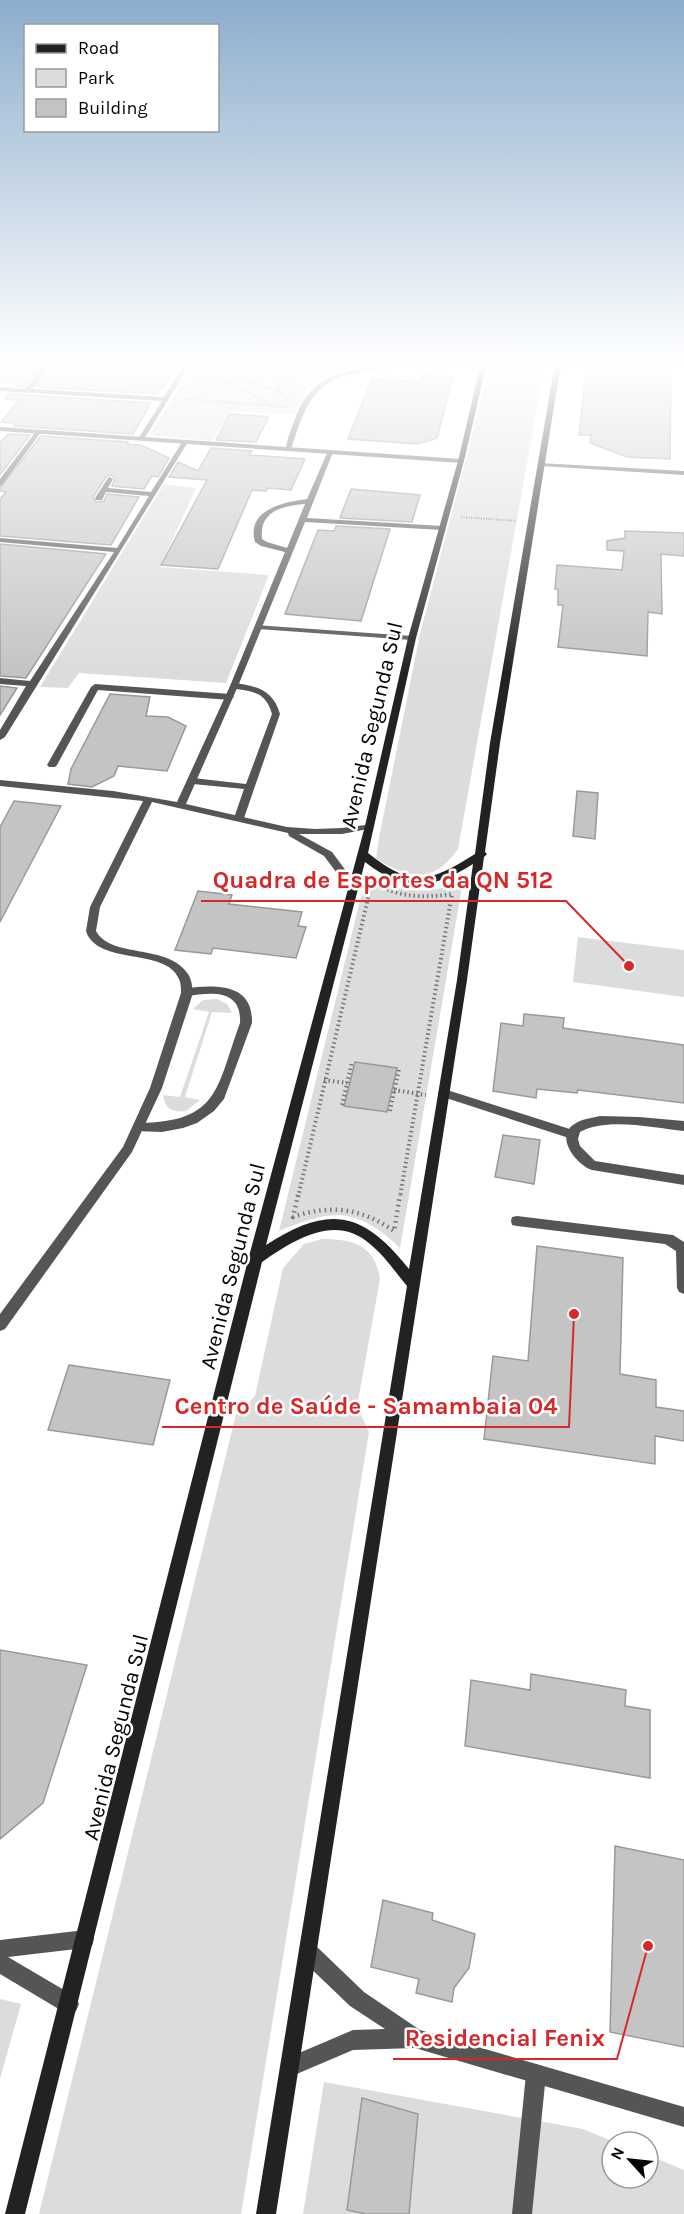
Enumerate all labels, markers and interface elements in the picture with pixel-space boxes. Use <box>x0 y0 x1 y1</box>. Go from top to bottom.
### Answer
legend <box>24 24 219 132</box>
text: Road <box>78 37 119 59</box>
text: Park <box>78 67 115 89</box>
text: Building <box>78 97 148 119</box>
street label: Avenida Segunda Sul <box>336 619 408 831</box>
callout: Quadra de Esportes da QN 512 <box>201 859 566 901</box>
text: Quadra de Esportes da QN 512 <box>213 866 553 894</box>
street label: Avenida Segunda Sul <box>195 1160 271 1372</box>
callout: Centro de Saúde - Samambaia 04 <box>162 1385 569 1427</box>
text: Centro de Saúde - Samambaia 04 <box>174 1392 558 1420</box>
street label: Avenida Segunda Sul <box>78 1631 154 1843</box>
callout: Residencial Fenix <box>393 2017 617 2059</box>
text: Residencial Fenix <box>405 2024 605 2052</box>
north arrow <box>600 2130 660 2190</box>
text: N <box>606 2144 628 2163</box>

